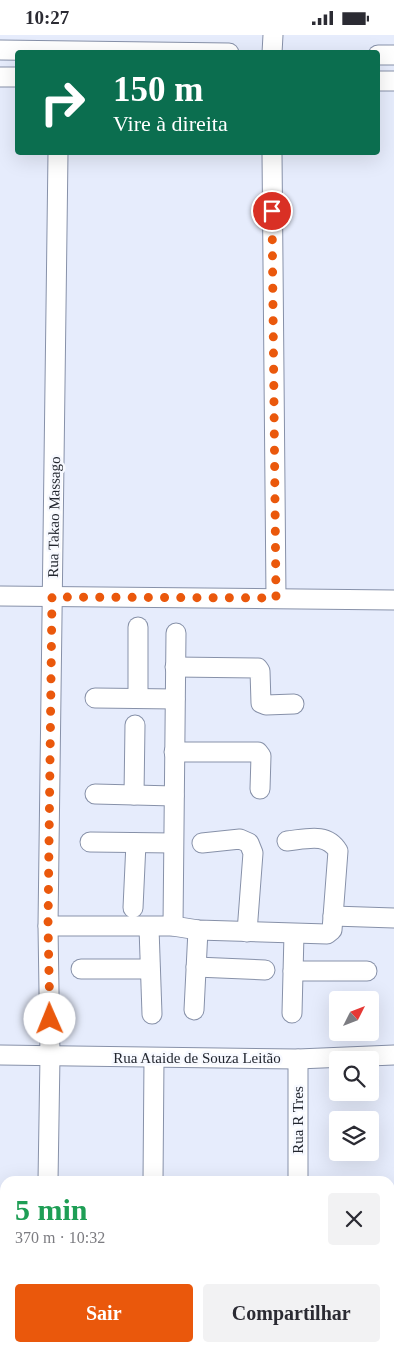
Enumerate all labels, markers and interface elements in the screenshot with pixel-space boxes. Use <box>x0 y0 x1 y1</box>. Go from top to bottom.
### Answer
text: 10:27 <box>25 7 69 28</box>
icon: right <box>30 70 95 135</box>
text: 150 m <box>113 70 203 109</box>
text: Vire à direita <box>113 111 228 136</box>
pin <box>251 190 293 232</box>
icon: arrive <box>258 197 286 225</box>
street label: Rua Takao Massago <box>45 456 63 578</box>
north arrow <box>329 991 379 1041</box>
map controls <box>329 991 379 1161</box>
position arrow <box>23 992 75 1044</box>
street label: Rua Ataide de Souza Leitão <box>113 1050 281 1066</box>
button: search <box>329 1051 379 1101</box>
street label: Rua R Tres <box>290 1086 306 1154</box>
button: layers <box>329 1111 379 1161</box>
text: 5 min <box>15 1193 88 1226</box>
button: close <box>328 1193 380 1245</box>
text: 370 m · 10:32 <box>15 1229 105 1246</box>
button: Sair <box>15 1284 193 1342</box>
button: Compartilhar <box>203 1284 380 1342</box>

